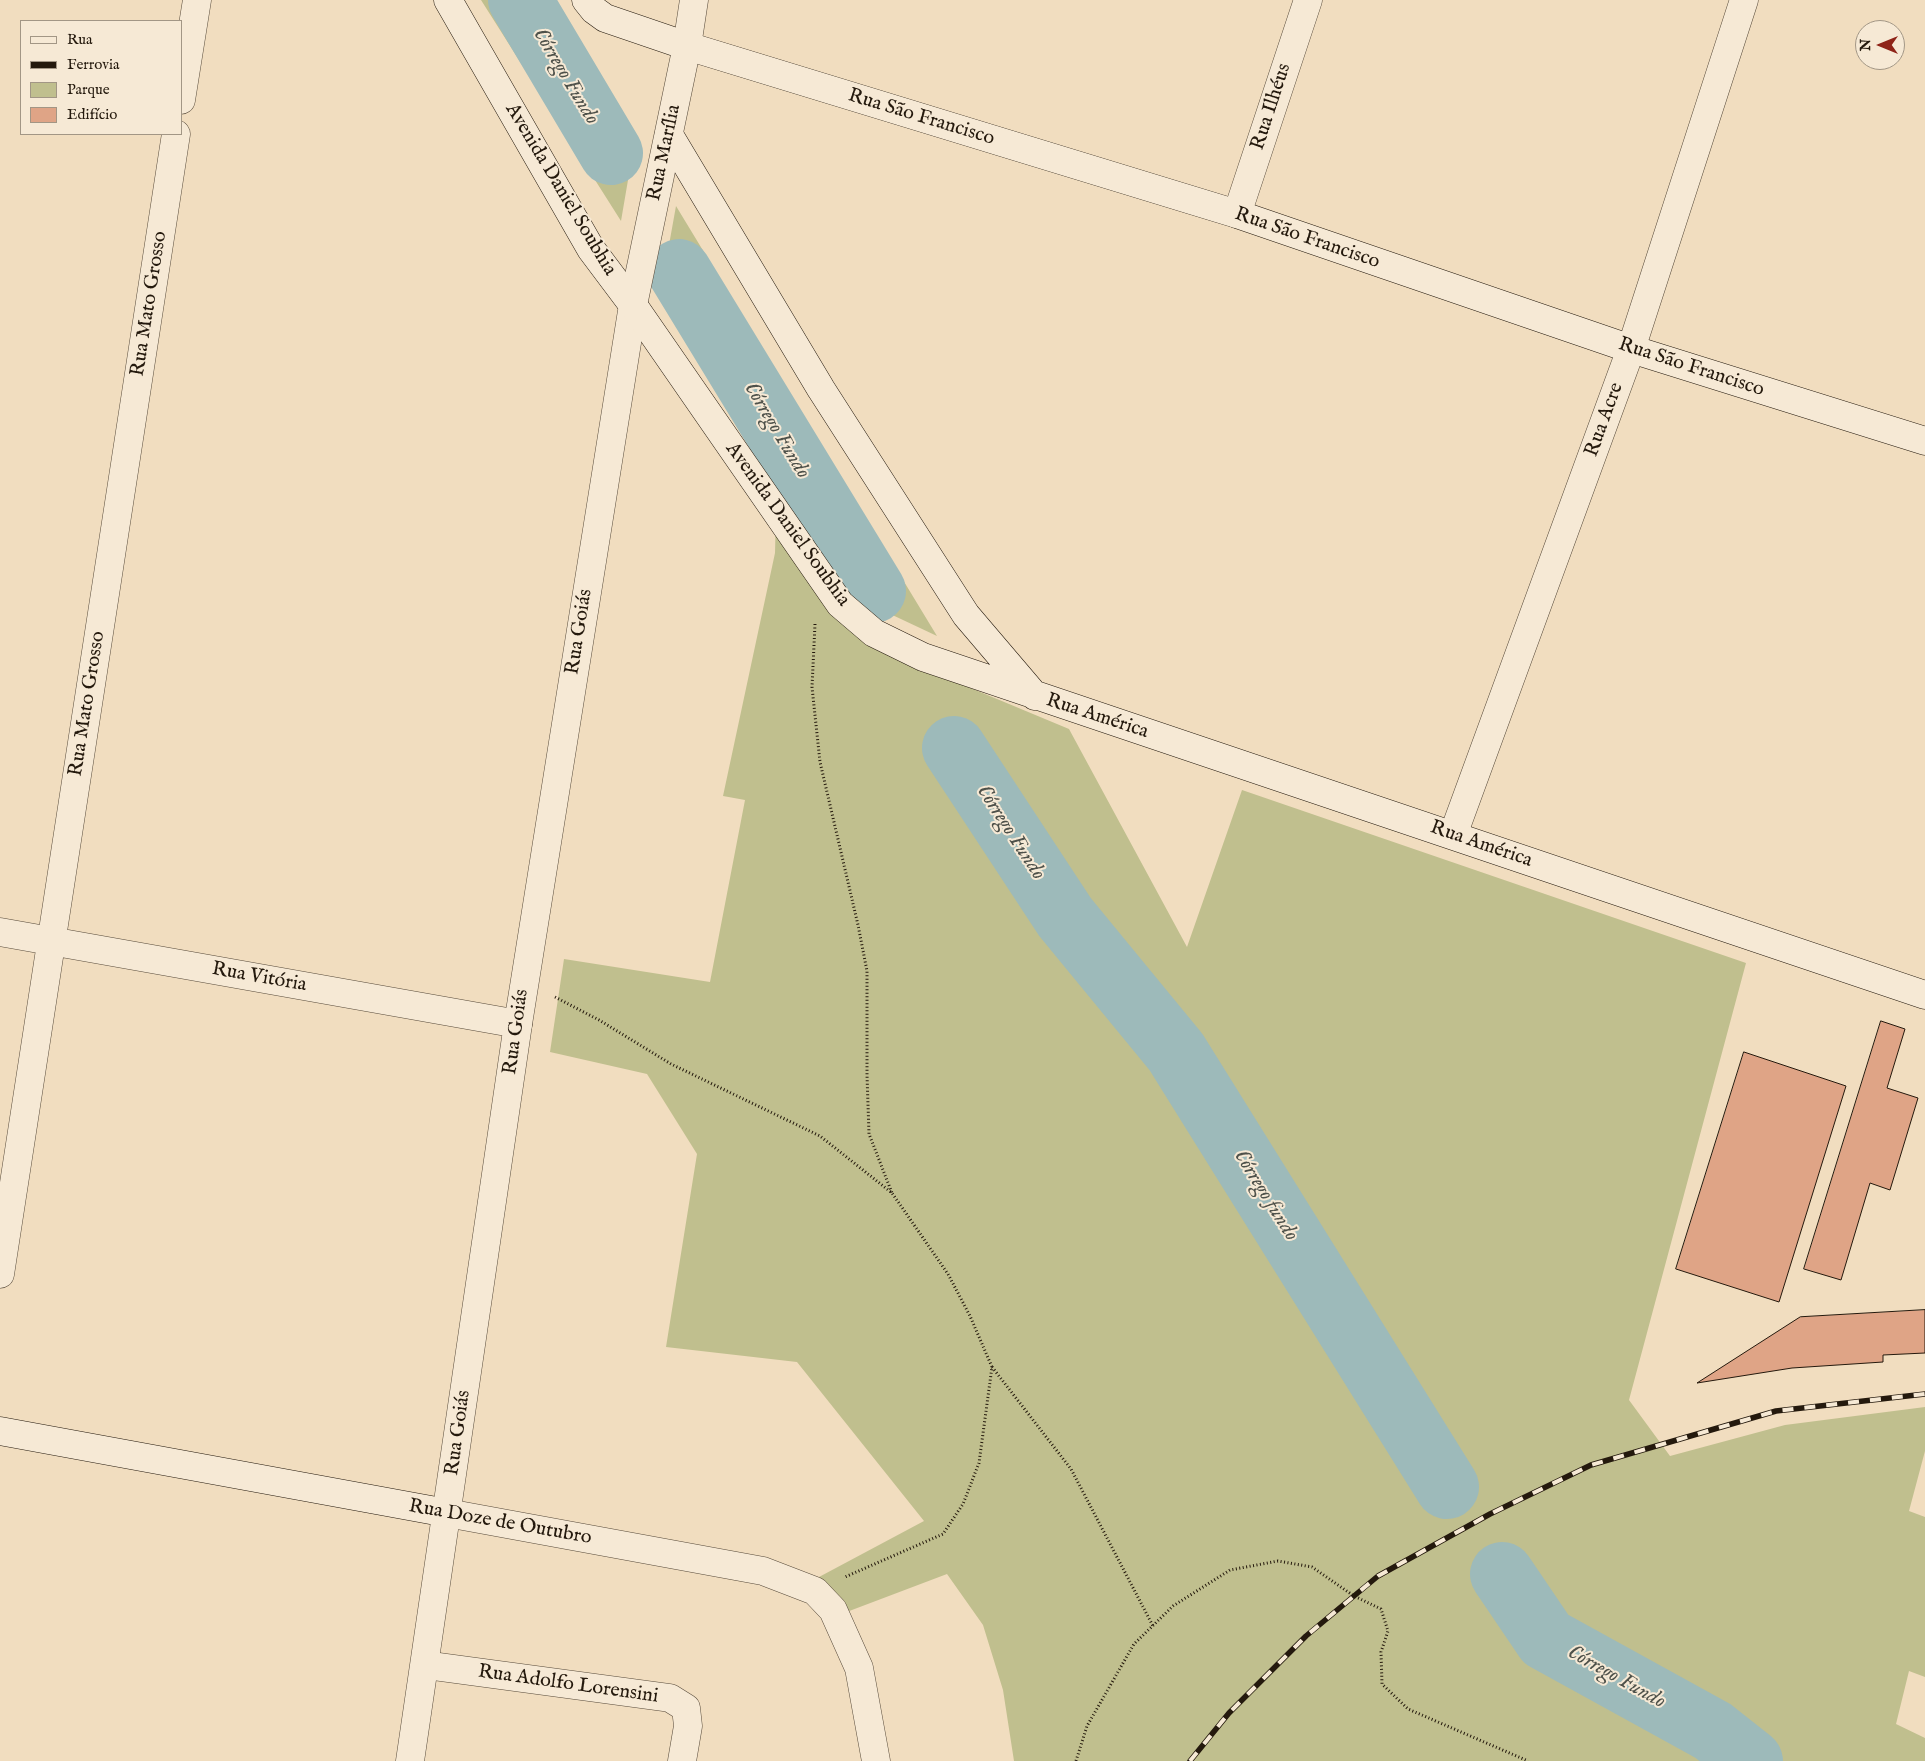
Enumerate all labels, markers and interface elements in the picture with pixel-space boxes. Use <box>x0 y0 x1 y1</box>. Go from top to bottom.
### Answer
legend <box>20 20 182 135</box>
north arrow <box>1855 20 1905 70</box>
water label: Córrego Fundo <box>526 24 604 130</box>
text: Rua <box>67 30 93 49</box>
text: N <box>1857 39 1875 51</box>
text: Ferrovia <box>67 55 119 74</box>
street label: Rua Ilhéus <box>1247 61 1297 153</box>
text: Parque <box>67 80 110 99</box>
street label: Rua São Francisco <box>845 84 997 152</box>
street label: Avenida Daniel Soubhia <box>499 99 621 281</box>
street label: Rua Marília <box>643 103 687 203</box>
text: Edifício <box>67 105 117 124</box>
street label: Rua São Francisco <box>1231 203 1383 275</box>
street label: Rua Mato Grosso <box>127 230 173 378</box>
street label: Rua São Francisco <box>1615 333 1767 403</box>
water label: Córrego Fundo <box>737 378 815 484</box>
street label: Rua Acre <box>1581 380 1629 460</box>
street label: Avenida Daniel Soubhia <box>719 438 855 612</box>
street label: Rua Goiás <box>561 588 599 676</box>
street label: Rua Mato Grosso <box>65 630 111 778</box>
street label: Rua América <box>1043 689 1151 745</box>
water label: Córrego Fundo <box>970 781 1050 885</box>
street label: Rua América <box>1427 816 1535 874</box>
street label: Rua Vitória <box>210 958 308 998</box>
street label: Rua Goiás <box>499 988 535 1076</box>
water label: Córrego fundo <box>1227 1146 1303 1246</box>
street label: Rua Goiás <box>441 1389 477 1477</box>
street label: Rua Doze de Outubro <box>407 1495 593 1551</box>
water label: Córrego Fundo <box>1563 1641 1669 1715</box>
street label: Rua Adolfo Lorensini <box>476 1660 660 1710</box>

